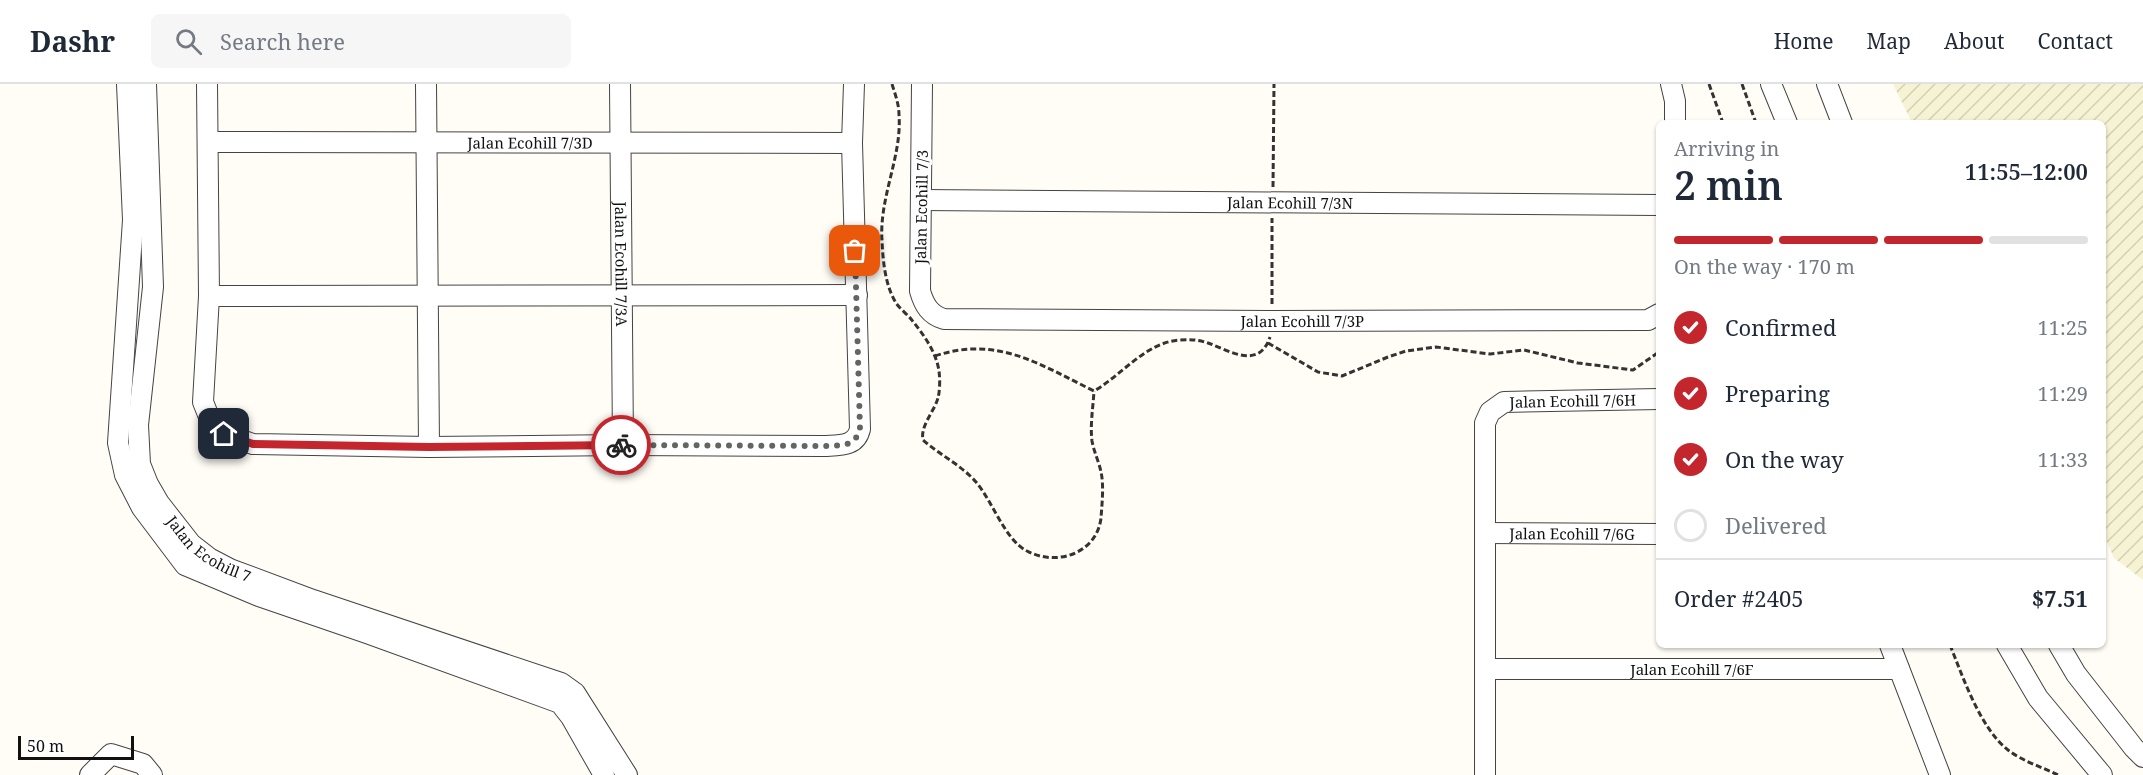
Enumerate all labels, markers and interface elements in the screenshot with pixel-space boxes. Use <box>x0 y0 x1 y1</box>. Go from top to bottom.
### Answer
search box <box>151 14 571 68</box>
text: Dashr <box>30 22 115 60</box>
icon: search <box>172 25 205 58</box>
text: Search here <box>220 26 345 56</box>
text: Home <box>1774 27 1834 55</box>
text: Map <box>1867 27 1911 55</box>
text: About <box>1944 27 2005 55</box>
text: Contact <box>2038 27 2113 55</box>
street label: Jalan Ecohill 7/3D <box>466 132 593 153</box>
text: Arriving in <box>1674 135 1779 162</box>
street label: Jalan Ecohill 7/3 <box>910 150 932 265</box>
text: 11:55–12:00 <box>1965 156 2088 186</box>
text: 2 min <box>1674 158 1783 211</box>
street label: Jalan Ecohill 7/3N <box>1226 192 1354 213</box>
street label: Jalan Ecohill 7/3A <box>611 200 632 327</box>
pin <box>829 225 880 276</box>
icon: bag <box>838 234 871 267</box>
text: On the way · 170 m <box>1674 253 1855 280</box>
street label: Jalan Ecohill 7/3P <box>1239 311 1364 331</box>
icon: check <box>1674 311 1707 344</box>
text: Confirmed <box>1725 312 1836 342</box>
text: 11:25 <box>2038 314 2088 341</box>
icon: check <box>1674 377 1707 410</box>
text: Preparing <box>1725 378 1830 408</box>
text: 11:29 <box>2038 380 2088 407</box>
street label: Jalan Ecohill 7/6H <box>1508 389 1636 412</box>
pin <box>198 408 249 459</box>
courier <box>591 415 651 475</box>
icon: home <box>207 417 240 450</box>
icon: bike <box>605 429 638 462</box>
icon: check <box>1674 443 1707 476</box>
text: On the way <box>1725 444 1844 474</box>
text: 11:33 <box>2038 446 2088 473</box>
text: Delivered <box>1725 510 1827 540</box>
street label: Jalan Ecohill 7 <box>162 511 254 586</box>
street label: Jalan Ecohill 7/6G <box>1508 523 1635 544</box>
text: Order #2405 <box>1674 583 1804 613</box>
text: $7.51 <box>2032 583 2088 613</box>
street label: Jalan Ecohill 7/6F <box>1629 659 1754 679</box>
scale bar <box>18 733 134 760</box>
text: 50 m <box>27 735 64 757</box>

